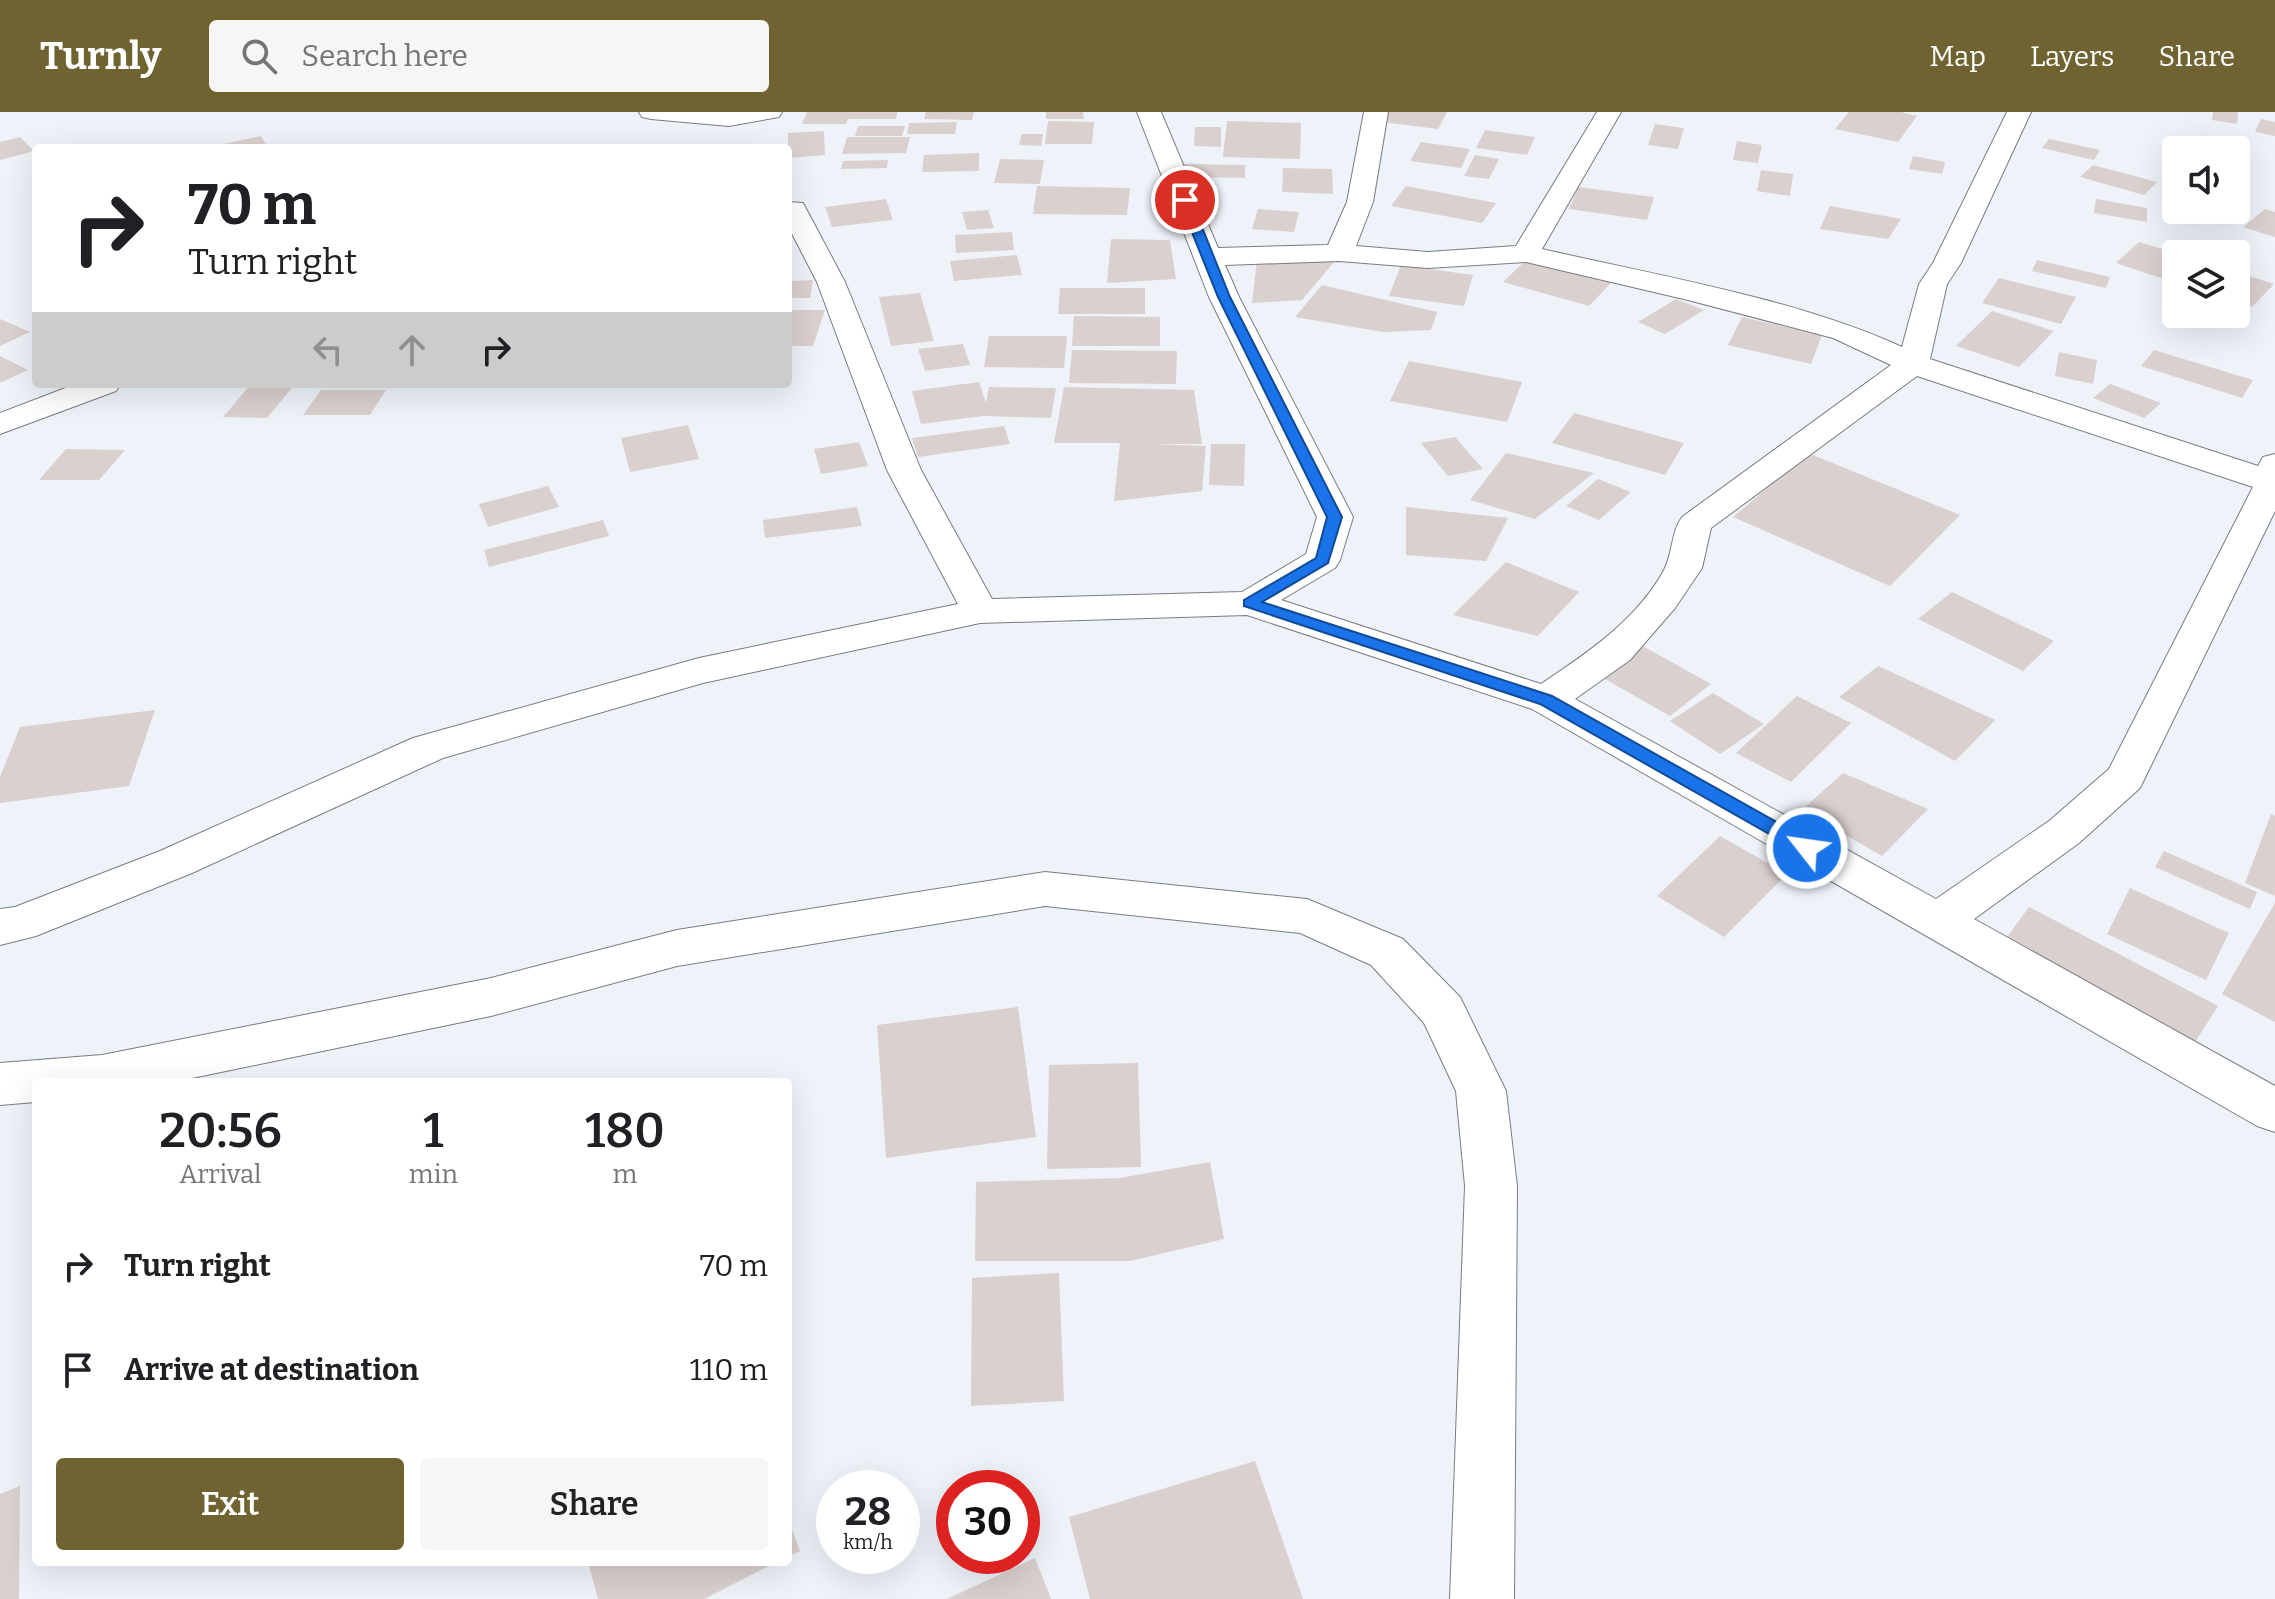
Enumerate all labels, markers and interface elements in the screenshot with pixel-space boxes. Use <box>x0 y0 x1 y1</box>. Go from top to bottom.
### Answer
search box <box>209 20 769 92</box>
text: Turnly <box>40 33 161 79</box>
icon: search <box>237 34 281 78</box>
text: Search here <box>301 38 468 74</box>
text: Map <box>1929 40 1986 73</box>
text: Layers <box>2030 40 2114 73</box>
text: Share <box>2158 40 2235 73</box>
map controls <box>2162 136 2250 328</box>
button: sound <box>2162 136 2250 224</box>
pin <box>1151 166 1219 234</box>
text: 70 m <box>188 172 316 239</box>
icon: right <box>56 176 160 280</box>
icon: arrive <box>1163 178 1207 222</box>
text: Turn right <box>188 240 357 284</box>
button: layers <box>2162 240 2250 328</box>
icon: left <box>306 328 350 372</box>
icon: ahead <box>390 328 434 372</box>
icon: right <box>474 328 518 372</box>
position arrow <box>1765 806 1849 890</box>
text: 20:56 <box>159 1102 282 1160</box>
text: 1 <box>423 1102 444 1160</box>
text: 180 <box>585 1102 665 1160</box>
text: Arrival <box>179 1159 262 1190</box>
text: min <box>409 1159 458 1190</box>
text: m <box>613 1159 637 1190</box>
icon: right <box>56 1244 100 1288</box>
text: Turn right <box>124 1248 271 1284</box>
text: 70 m <box>700 1248 768 1284</box>
icon: arrive <box>56 1348 100 1392</box>
text: Arrive at destination <box>124 1352 419 1388</box>
text: 110 m <box>690 1352 768 1388</box>
button: Exit <box>56 1458 404 1550</box>
button: Share <box>420 1458 768 1550</box>
speed limit sign: 30 <box>936 1470 1040 1574</box>
text: 28 <box>845 1488 891 1536</box>
text: km/h <box>843 1530 893 1554</box>

